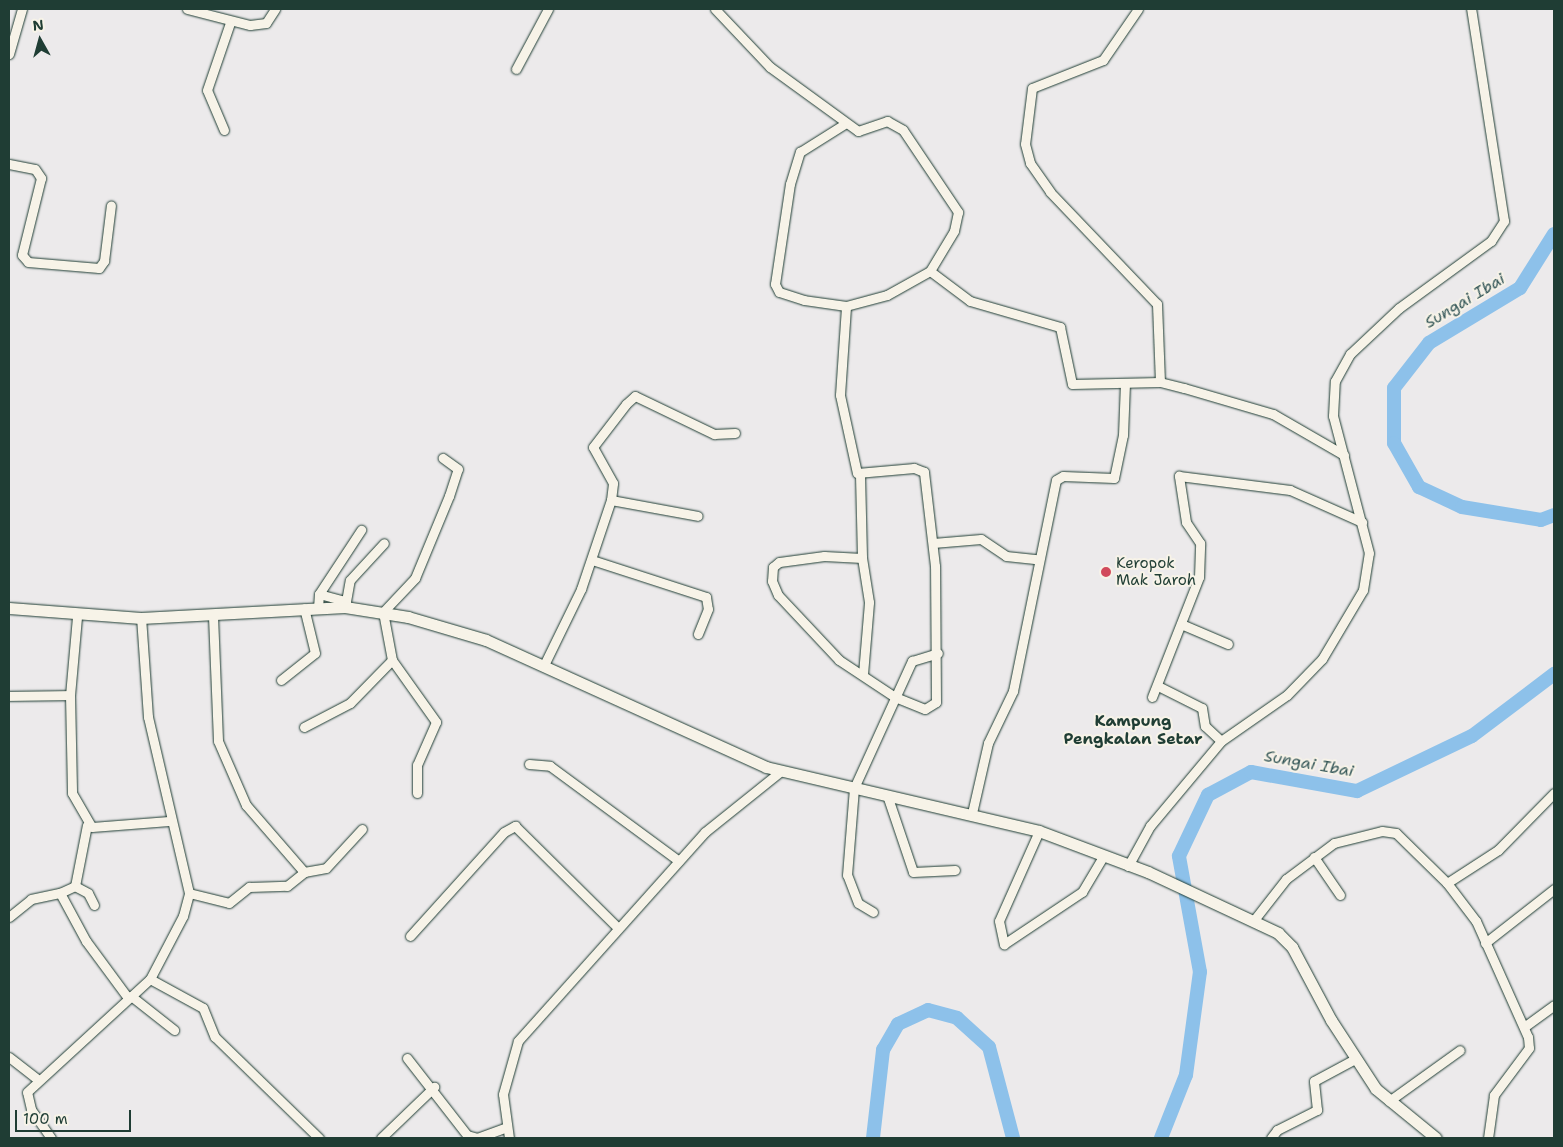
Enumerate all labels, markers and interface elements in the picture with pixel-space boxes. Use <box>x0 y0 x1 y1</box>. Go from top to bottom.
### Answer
north arrow <box>15 15 65 65</box>
text: N <box>32 16 45 35</box>
water label: Sungai Ibai <box>1421 269 1509 333</box>
place label: Keropok Mak Jaroh <box>1116 554 1196 589</box>
marker: Keropok Mak Jaroh <box>1100 566 1112 578</box>
district label: Kampung Pengkalan Setar <box>1063 711 1203 749</box>
water label: Sungai Ibai <box>1263 747 1355 781</box>
scale bar <box>18 1100 134 1132</box>
text: 100 m <box>23 1109 68 1129</box>

